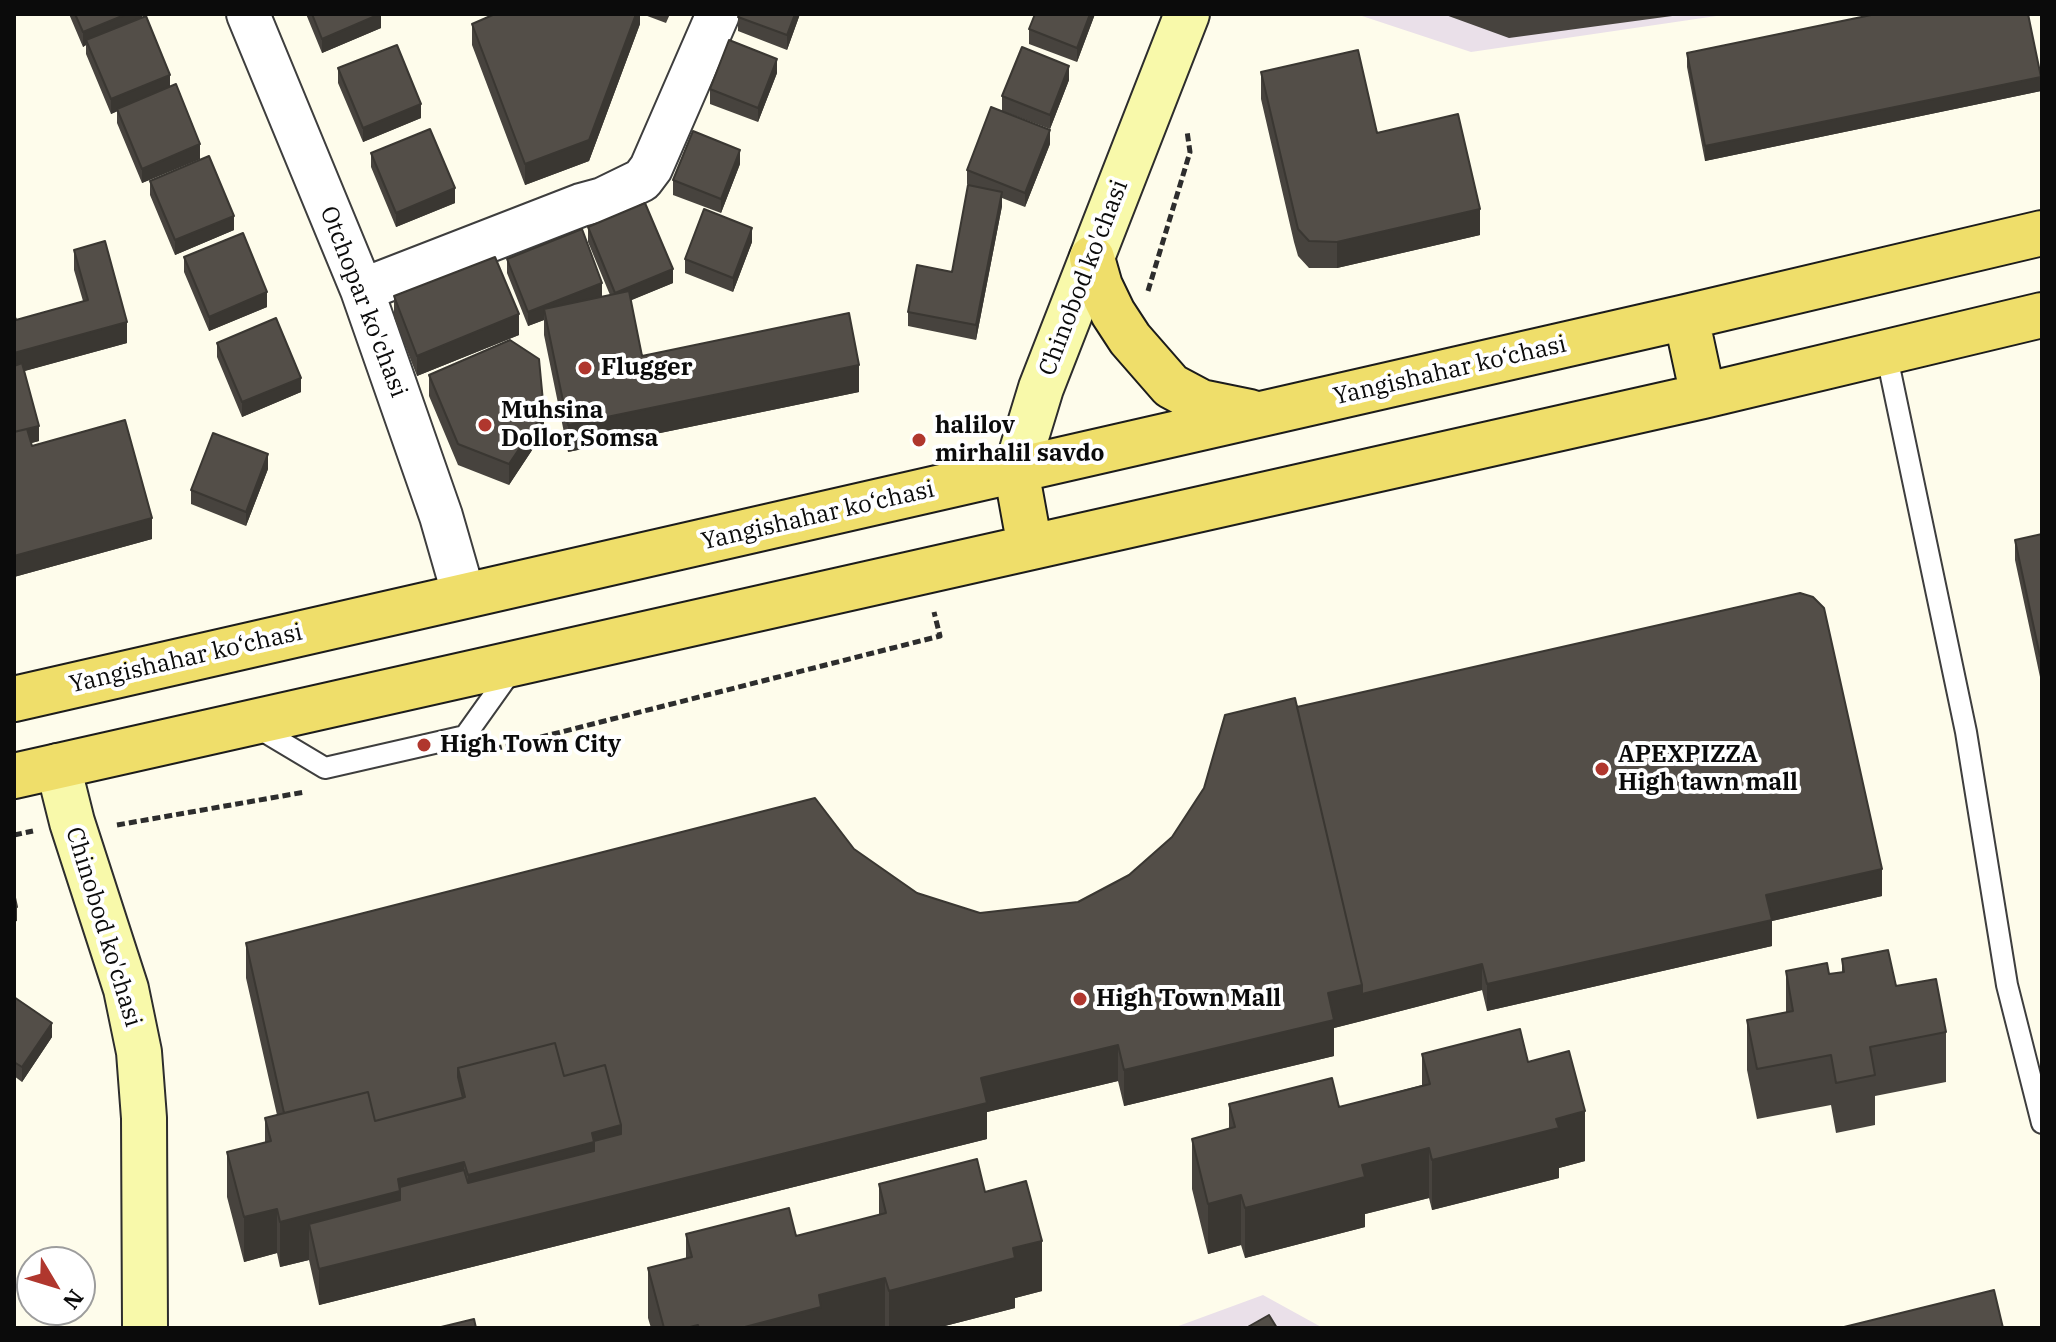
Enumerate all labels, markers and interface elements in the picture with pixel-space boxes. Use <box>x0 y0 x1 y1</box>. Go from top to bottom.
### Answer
street label: Chinobod ko'chasi <box>1033 176 1135 380</box>
street label: Otchopar ko'chasi <box>313 202 413 402</box>
street label: Yangishahar ko‘chasi <box>1331 330 1569 412</box>
place label: Flugger <box>601 354 692 382</box>
marker: Flugger <box>576 359 594 377</box>
place label: Muhsina Dollor Somsa <box>501 397 658 453</box>
place label: halilov mirhalil savdo <box>935 412 1105 468</box>
marker: Muhsina Dollor Somsa <box>476 416 494 434</box>
marker: halilov mirhalil savdo <box>910 431 928 449</box>
street label: Yangishahar ko‘chasi <box>699 475 937 557</box>
street label: Yangishahar ko‘chasi <box>67 618 305 700</box>
place label: High Town City <box>440 731 621 759</box>
marker: High Town City <box>415 736 433 754</box>
place label: APEXPIZZA High tawn mall <box>1618 741 1798 797</box>
marker: APEXPIZZA High tawn mall <box>1593 760 1611 778</box>
street label: Chinobod ko'chasi <box>59 824 147 1030</box>
place label: High Town Mall <box>1096 985 1281 1013</box>
marker: High Town Mall <box>1071 990 1089 1008</box>
north arrow <box>16 1246 96 1326</box>
text: N <box>57 1284 91 1316</box>

